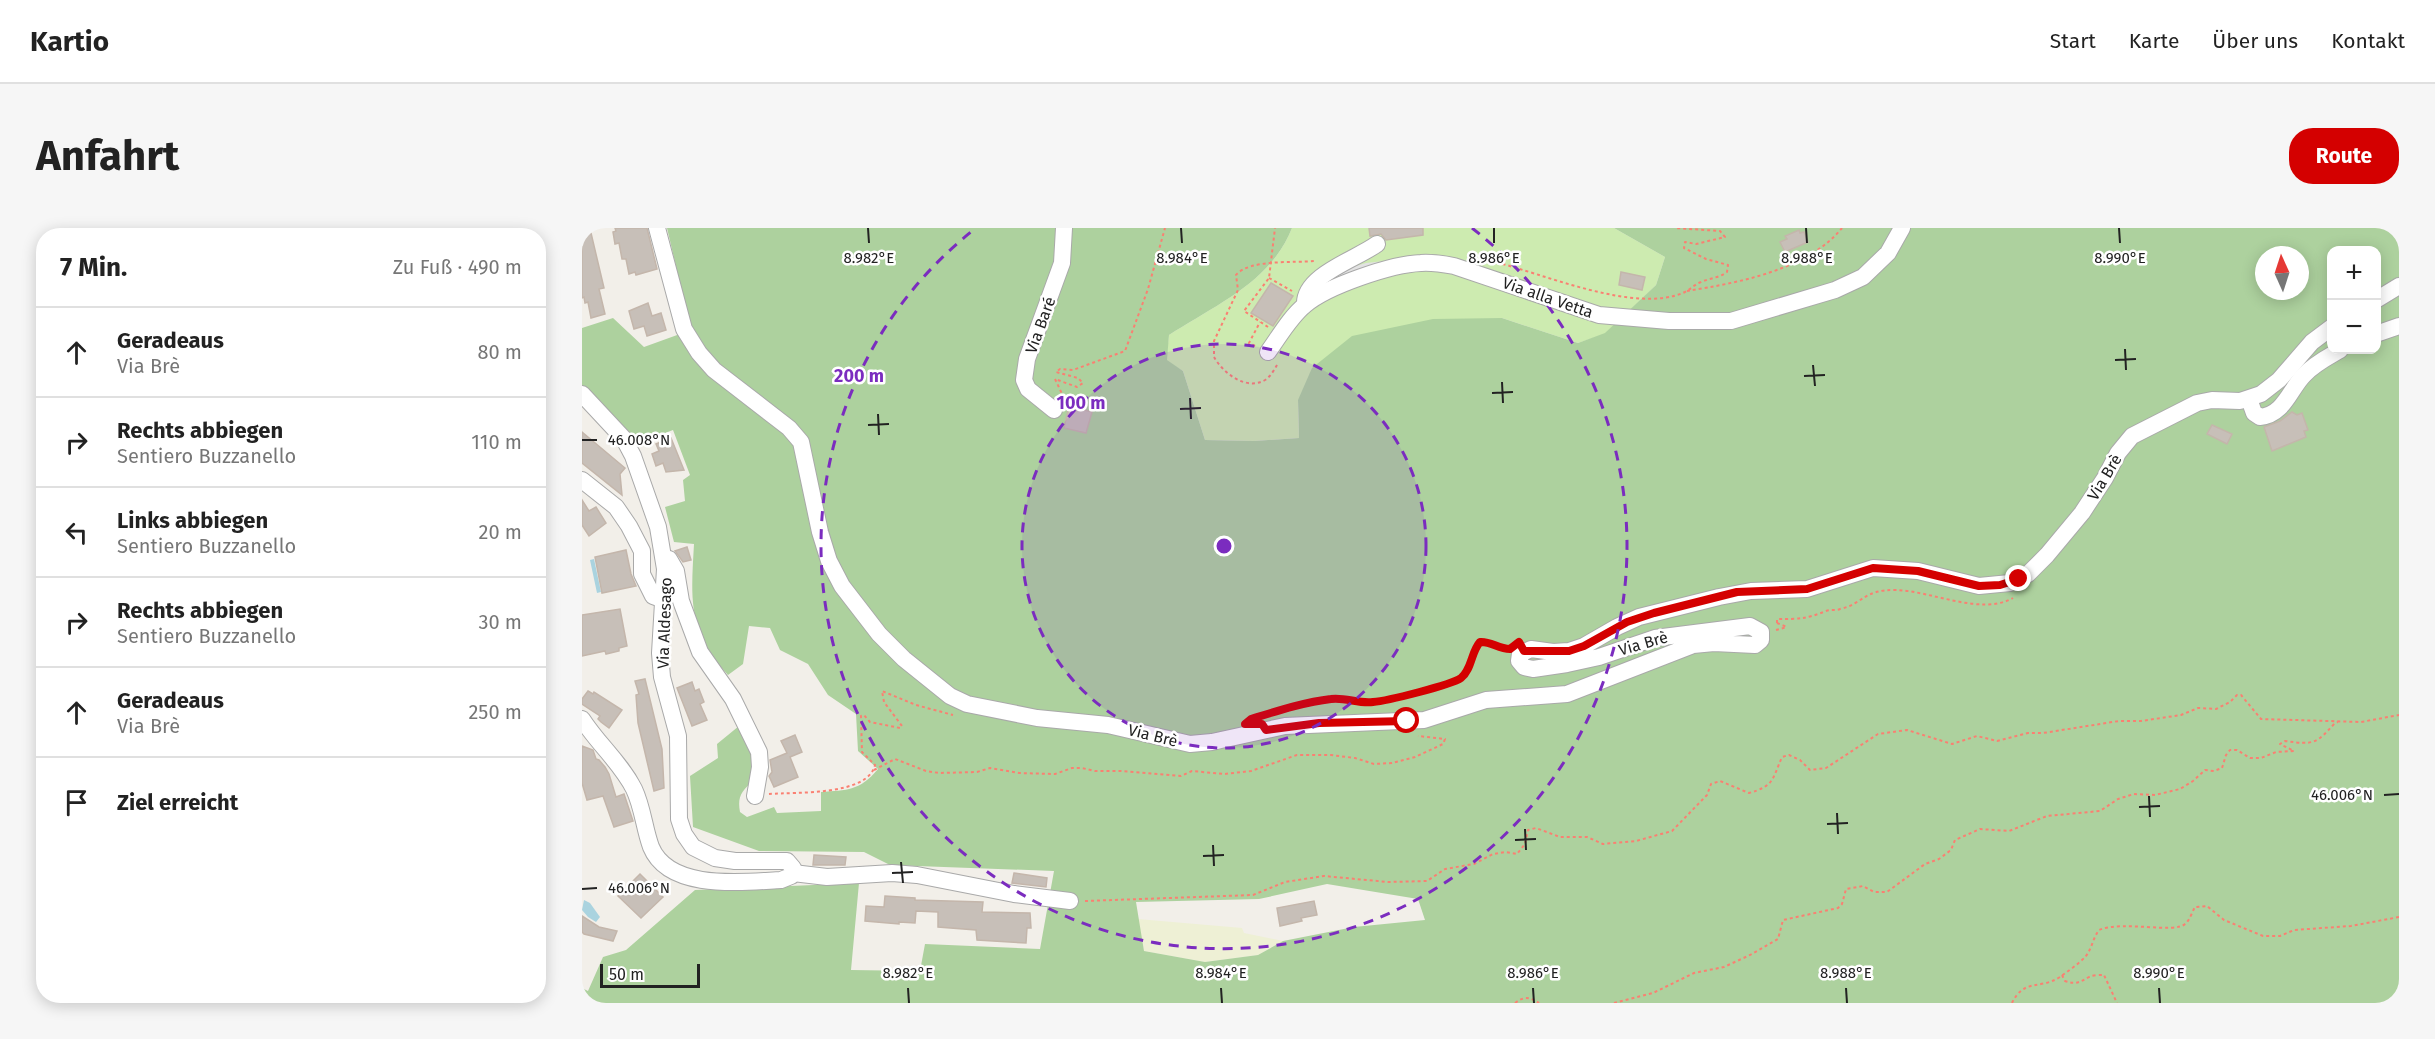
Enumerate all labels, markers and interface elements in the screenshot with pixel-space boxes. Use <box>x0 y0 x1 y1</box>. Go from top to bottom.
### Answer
text: Kartio <box>30 25 109 58</box>
text: Start <box>2050 28 2096 54</box>
text: Karte <box>2129 28 2179 54</box>
text: Über uns <box>2212 28 2298 54</box>
text: Kontakt <box>2331 28 2405 54</box>
button: Route <box>2289 128 2399 184</box>
text: Anfahrt <box>36 131 179 181</box>
north arrow <box>2255 246 2309 300</box>
map controls <box>2327 246 2381 354</box>
button: + <box>2327 246 2381 300</box>
text: 8.982°E <box>844 249 894 267</box>
text: 8.984°E <box>1156 249 1208 267</box>
text: 8.986°E <box>1468 249 1520 267</box>
text: 8.988°E <box>1781 249 1833 267</box>
text: 8.990°E <box>2094 249 2146 267</box>
text: 7 Min. <box>60 252 127 283</box>
text: Zu Fuß · 490 m <box>393 255 522 279</box>
street label: Via alla Vetta <box>1500 273 1596 322</box>
street label: Via Baré <box>1021 294 1060 356</box>
button: − <box>2327 300 2381 354</box>
text: Geradeaus <box>117 327 224 354</box>
icon: ahead <box>60 336 93 369</box>
text: 80 m <box>477 340 522 364</box>
text: Via Brè <box>117 354 180 378</box>
text: 200 m <box>834 365 884 387</box>
text: 100 m <box>1057 392 1105 414</box>
text: Rechts abbiegen <box>117 417 283 444</box>
icon: right <box>60 426 93 459</box>
text: 110 m <box>471 430 522 454</box>
text: 46.008°N <box>608 431 670 449</box>
text: Sentiero Buzzanello <box>117 444 296 468</box>
street label: Via Brè <box>2083 451 2126 504</box>
text: Links abbiegen <box>117 507 268 534</box>
icon: left <box>60 516 93 549</box>
text: 20 m <box>479 520 522 544</box>
text: Sentiero Buzzanello <box>117 534 296 558</box>
centre of rings <box>1214 536 1234 556</box>
route end <box>2005 565 2031 591</box>
street label: Via Aldesago <box>653 577 676 669</box>
text: Rechts abbiegen <box>117 597 283 624</box>
icon: right <box>60 606 93 639</box>
text: 30 m <box>478 610 522 634</box>
text: Sentiero Buzzanello <box>117 624 296 648</box>
street label: Via Brè <box>1616 627 1670 660</box>
text: Geradeaus <box>117 687 224 714</box>
icon: ahead <box>60 696 93 729</box>
text: 250 m <box>468 700 522 724</box>
route start <box>1393 707 1419 733</box>
text: Via Brè <box>117 714 180 738</box>
street label: Via Brè <box>1126 720 1180 751</box>
icon: arrive <box>60 786 93 819</box>
text: 46.006°N <box>2311 786 2373 804</box>
text: Ziel erreicht <box>117 789 238 816</box>
text: 46.006°N <box>608 879 670 897</box>
scale bar <box>600 961 700 988</box>
text: 8.982°E <box>883 964 933 982</box>
text: 8.984°E <box>1195 964 1247 982</box>
text: 8.986°E <box>1507 964 1559 982</box>
text: 8.988°E <box>1820 964 1872 982</box>
text: 8.990°E <box>2133 964 2185 982</box>
text: 50 m <box>609 965 644 984</box>

